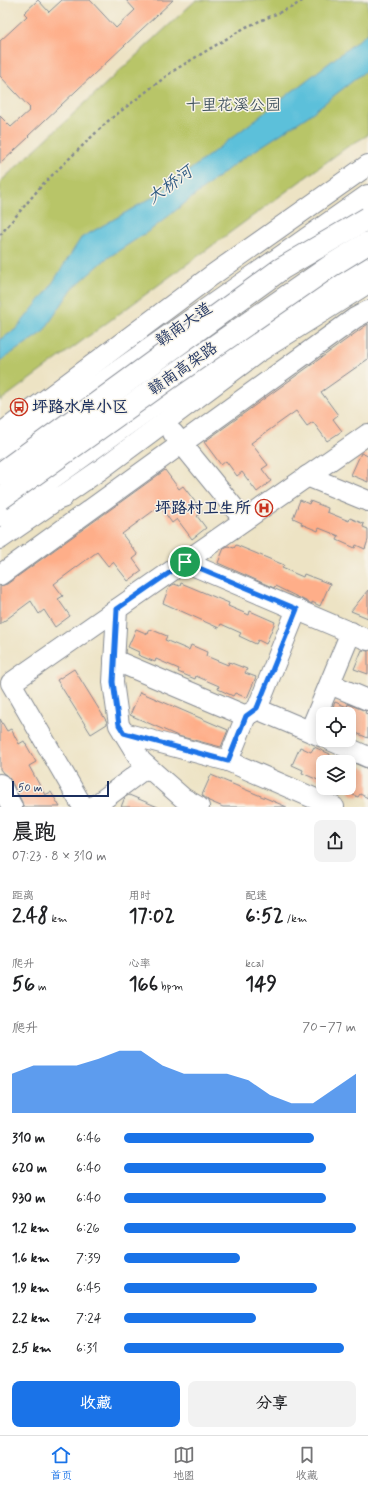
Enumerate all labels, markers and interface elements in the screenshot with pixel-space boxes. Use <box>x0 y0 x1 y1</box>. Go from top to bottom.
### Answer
park label: 十里花溪公园 <box>185 95 281 116</box>
water label: 大桥河 <box>143 159 200 209</box>
street label: 赣南大道 <box>152 298 216 352</box>
street label: 赣南高架路 <box>144 337 222 401</box>
bus stop icon: 坪路水岸小区 <box>9 397 29 417</box>
place label: 坪路水岸小区 <box>32 397 128 418</box>
place label: 坪路村卫生所 <box>155 498 251 519</box>
hospital icon: 坪路村卫生所 <box>254 498 274 518</box>
pin <box>168 545 202 579</box>
icon: arrive <box>174 551 196 573</box>
map controls <box>316 707 356 795</box>
button: locate <box>316 707 356 747</box>
button: layers <box>316 755 356 795</box>
scale bar <box>12 779 109 798</box>
text: 50 m <box>18 781 43 795</box>
text: 晨跑 <box>12 819 56 847</box>
button: share <box>314 820 356 862</box>
text: 07:23 · 8 × 310 m <box>12 848 107 865</box>
text: 距离 <box>12 889 34 903</box>
text: 用时 <box>129 889 151 903</box>
text: 配速 <box>245 889 267 903</box>
text: 2.48 <box>12 903 49 930</box>
text: 17:02 <box>129 903 175 930</box>
text: 6:52 <box>245 903 283 930</box>
text: km <box>49 912 68 926</box>
text: /km <box>283 912 307 926</box>
text: 爬升 <box>12 957 34 971</box>
text: 心率 <box>129 957 151 971</box>
text: kcal <box>245 957 264 971</box>
text: 56 <box>12 971 35 998</box>
text: 166 <box>129 971 158 998</box>
text: 149 <box>245 971 277 998</box>
text: m <box>35 980 47 994</box>
text: bpm <box>158 980 183 994</box>
text: 70–77 m <box>302 1019 356 1036</box>
text: 爬升 <box>12 1020 38 1037</box>
text: 310 m <box>12 1130 45 1147</box>
text: 6:46 <box>76 1130 101 1147</box>
text: 620 m <box>12 1160 47 1177</box>
text: 6:40 <box>76 1160 101 1177</box>
text: 930 m <box>12 1190 46 1207</box>
text: 6:40 <box>76 1190 101 1207</box>
text: 1.2 km <box>12 1220 49 1237</box>
text: 6:26 <box>76 1220 100 1237</box>
text: 1.6 km <box>12 1250 50 1267</box>
text: 7:39 <box>76 1250 101 1267</box>
text: 1.9 km <box>12 1280 49 1297</box>
text: 6:45 <box>76 1280 101 1297</box>
text: 2.2 km <box>12 1310 50 1327</box>
text: 7:24 <box>76 1310 102 1327</box>
text: 2.5 km <box>12 1340 51 1357</box>
text: 6:31 <box>76 1340 98 1357</box>
button: 收藏 <box>12 1381 180 1427</box>
button: 分享 <box>188 1381 356 1427</box>
tab: 首页 <box>50 1444 72 1483</box>
tab: 地图 <box>173 1444 195 1483</box>
tab: 收藏 <box>296 1444 318 1483</box>

